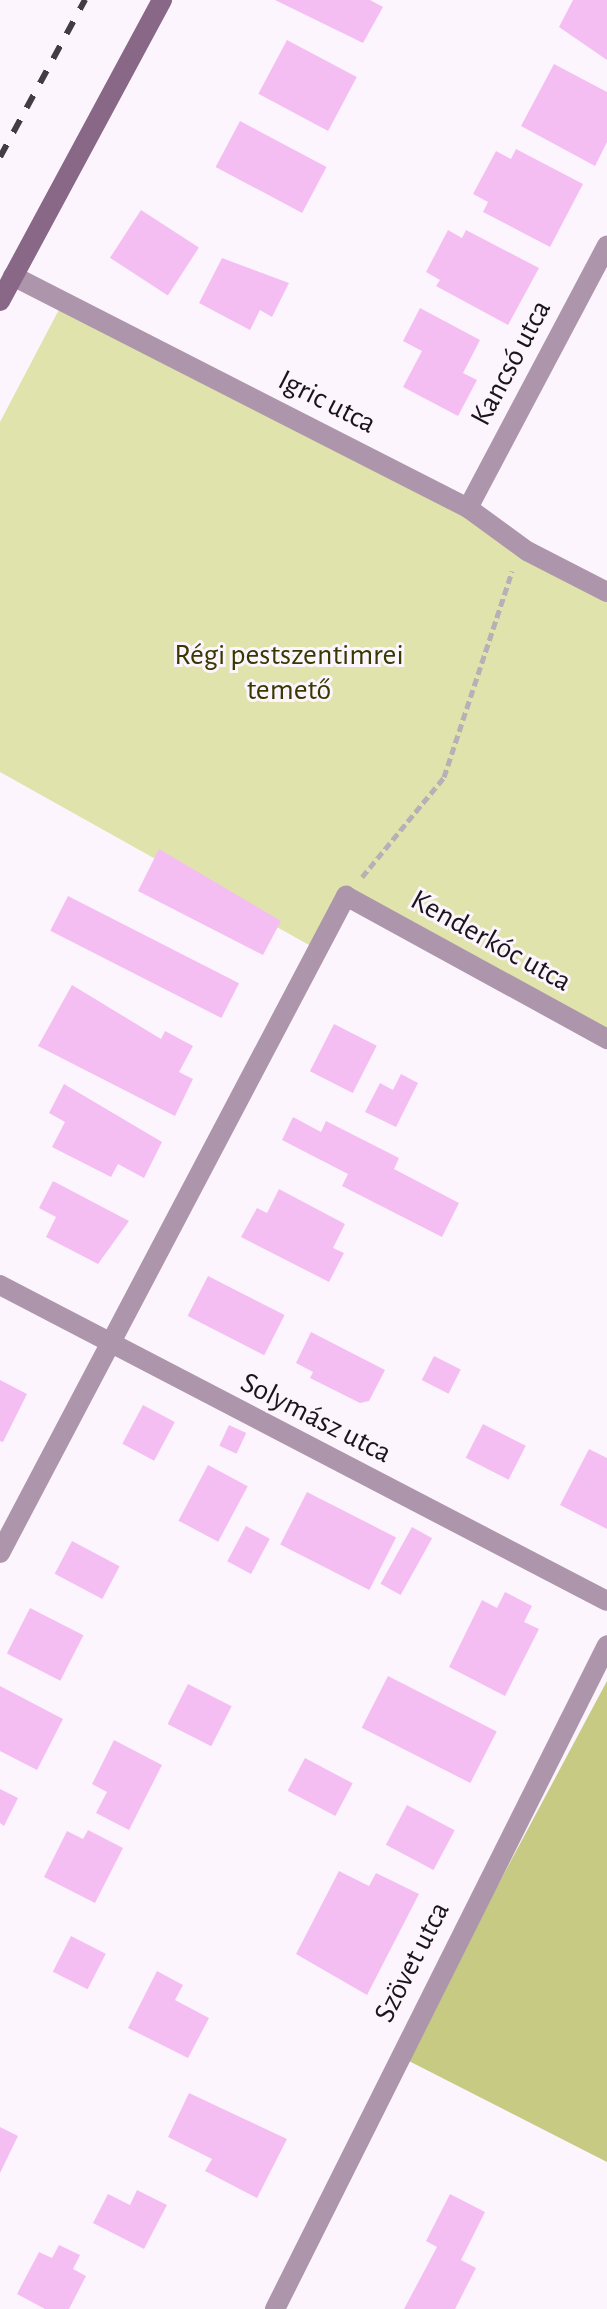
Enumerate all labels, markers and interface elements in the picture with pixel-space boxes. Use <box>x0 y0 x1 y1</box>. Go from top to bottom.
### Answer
street label: Kancsó utca <box>463 294 559 432</box>
street label: Igric utca <box>272 362 382 442</box>
park label: Régi pestszentimrei temető <box>174 637 404 708</box>
street label: Kenderkóc utca <box>404 882 578 1000</box>
street label: Solymász utca <box>235 1365 397 1471</box>
street label: Szövet utca <box>366 1896 458 2028</box>

